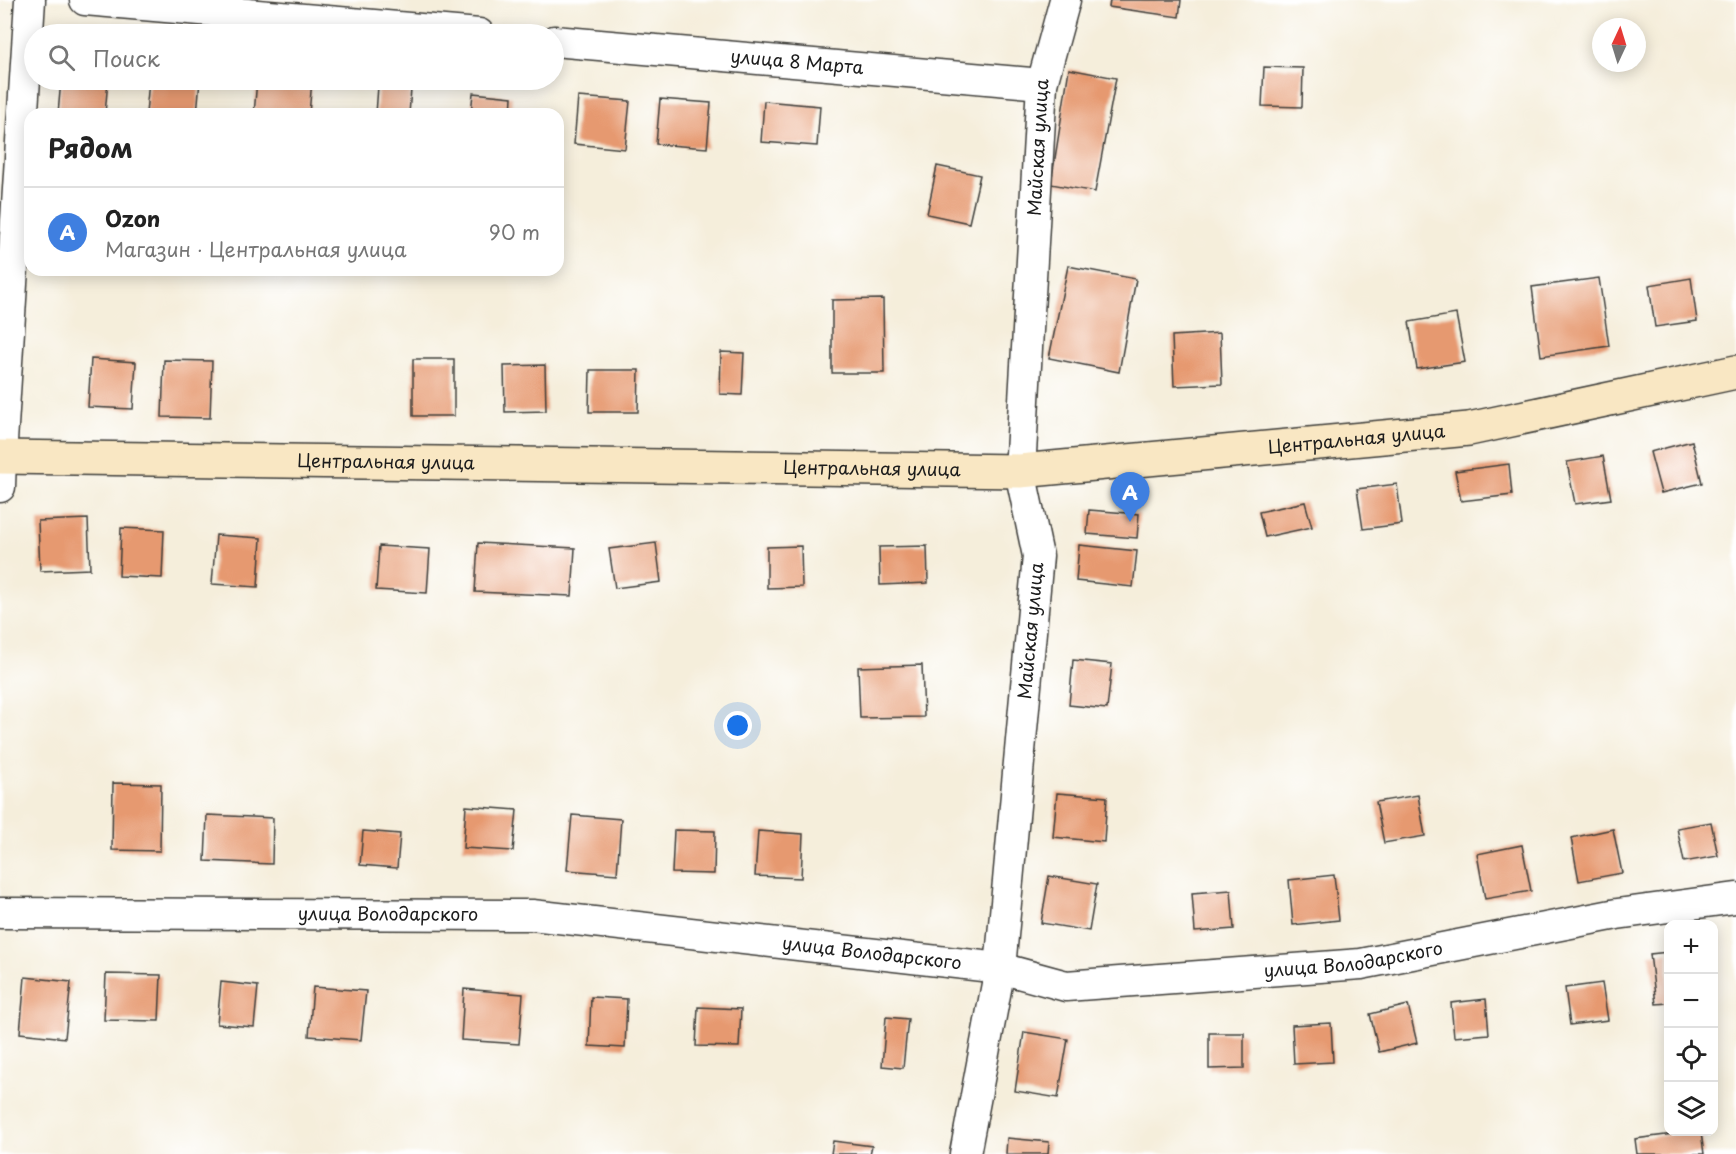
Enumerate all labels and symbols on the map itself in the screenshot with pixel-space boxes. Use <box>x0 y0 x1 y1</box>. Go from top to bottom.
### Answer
north arrow <box>1592 18 1646 72</box>
street label: улица 8 Марта <box>729 42 865 80</box>
street label: Майская улица <box>1020 77 1054 217</box>
street label: Центральная улица <box>1267 416 1447 460</box>
street label: Центральная улица <box>297 446 476 476</box>
street label: Центральная улица <box>783 453 962 482</box>
pin: A <box>1110 472 1150 522</box>
street label: Майская улица <box>1010 560 1049 700</box>
your location <box>723 711 752 740</box>
street label: улица Володарского <box>298 899 478 927</box>
street label: улица Володарского <box>781 928 963 976</box>
street label: улица Володарского <box>1263 933 1445 983</box>

